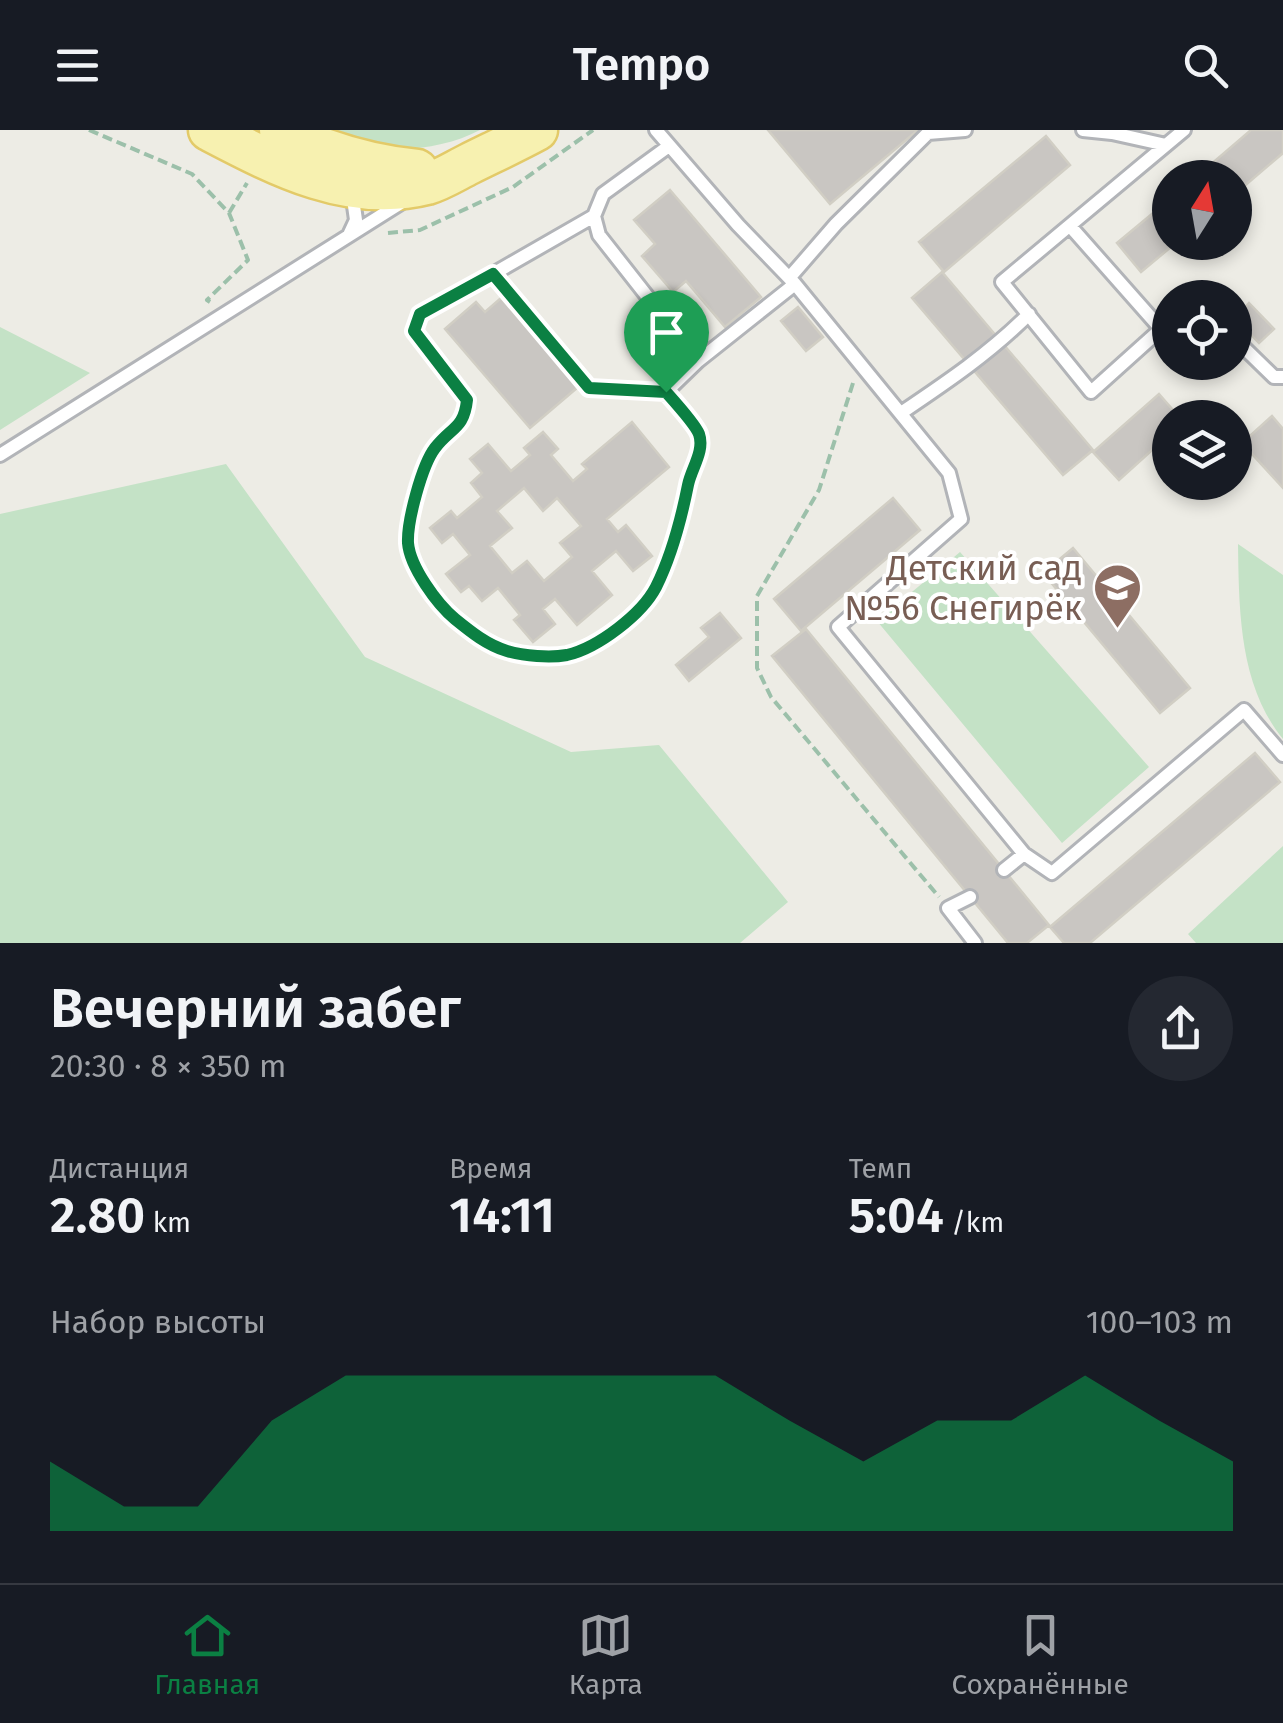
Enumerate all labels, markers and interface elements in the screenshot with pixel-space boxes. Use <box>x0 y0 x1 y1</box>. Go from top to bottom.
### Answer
icon: menu <box>50 38 105 93</box>
text: Tempo <box>573 38 710 92</box>
icon: search <box>1178 38 1233 93</box>
north arrow <box>1152 160 1252 260</box>
map controls <box>1152 160 1252 500</box>
button: locate <box>1152 280 1252 380</box>
pin <box>624 290 709 393</box>
icon: arrive <box>639 305 694 360</box>
button: layers <box>1152 400 1252 500</box>
place label: Детский сад №56 Снегирёк <box>844 547 1082 629</box>
school or university icon: Детский сад №56 Снегирёк <box>1091 562 1143 630</box>
text: Вечерний забег <box>50 976 461 1042</box>
button: share <box>1128 976 1233 1081</box>
text: 20:30 · 8 × 350 m <box>50 1047 286 1085</box>
text: Дистанция <box>50 1152 189 1185</box>
text: Время <box>449 1152 532 1185</box>
text: Темп <box>849 1152 912 1185</box>
text: 2.80 <box>50 1185 145 1245</box>
text: 14:11 <box>449 1185 555 1245</box>
text: 5:04 <box>849 1185 944 1245</box>
text: km <box>145 1206 191 1239</box>
text: /km <box>944 1206 1004 1239</box>
text: Набор высоты <box>50 1303 266 1341</box>
text: 100–103 m <box>1086 1303 1233 1341</box>
tab: Главная <box>154 1608 260 1701</box>
tab: Карта <box>569 1608 643 1701</box>
tab: Сохранённые <box>951 1608 1129 1701</box>

